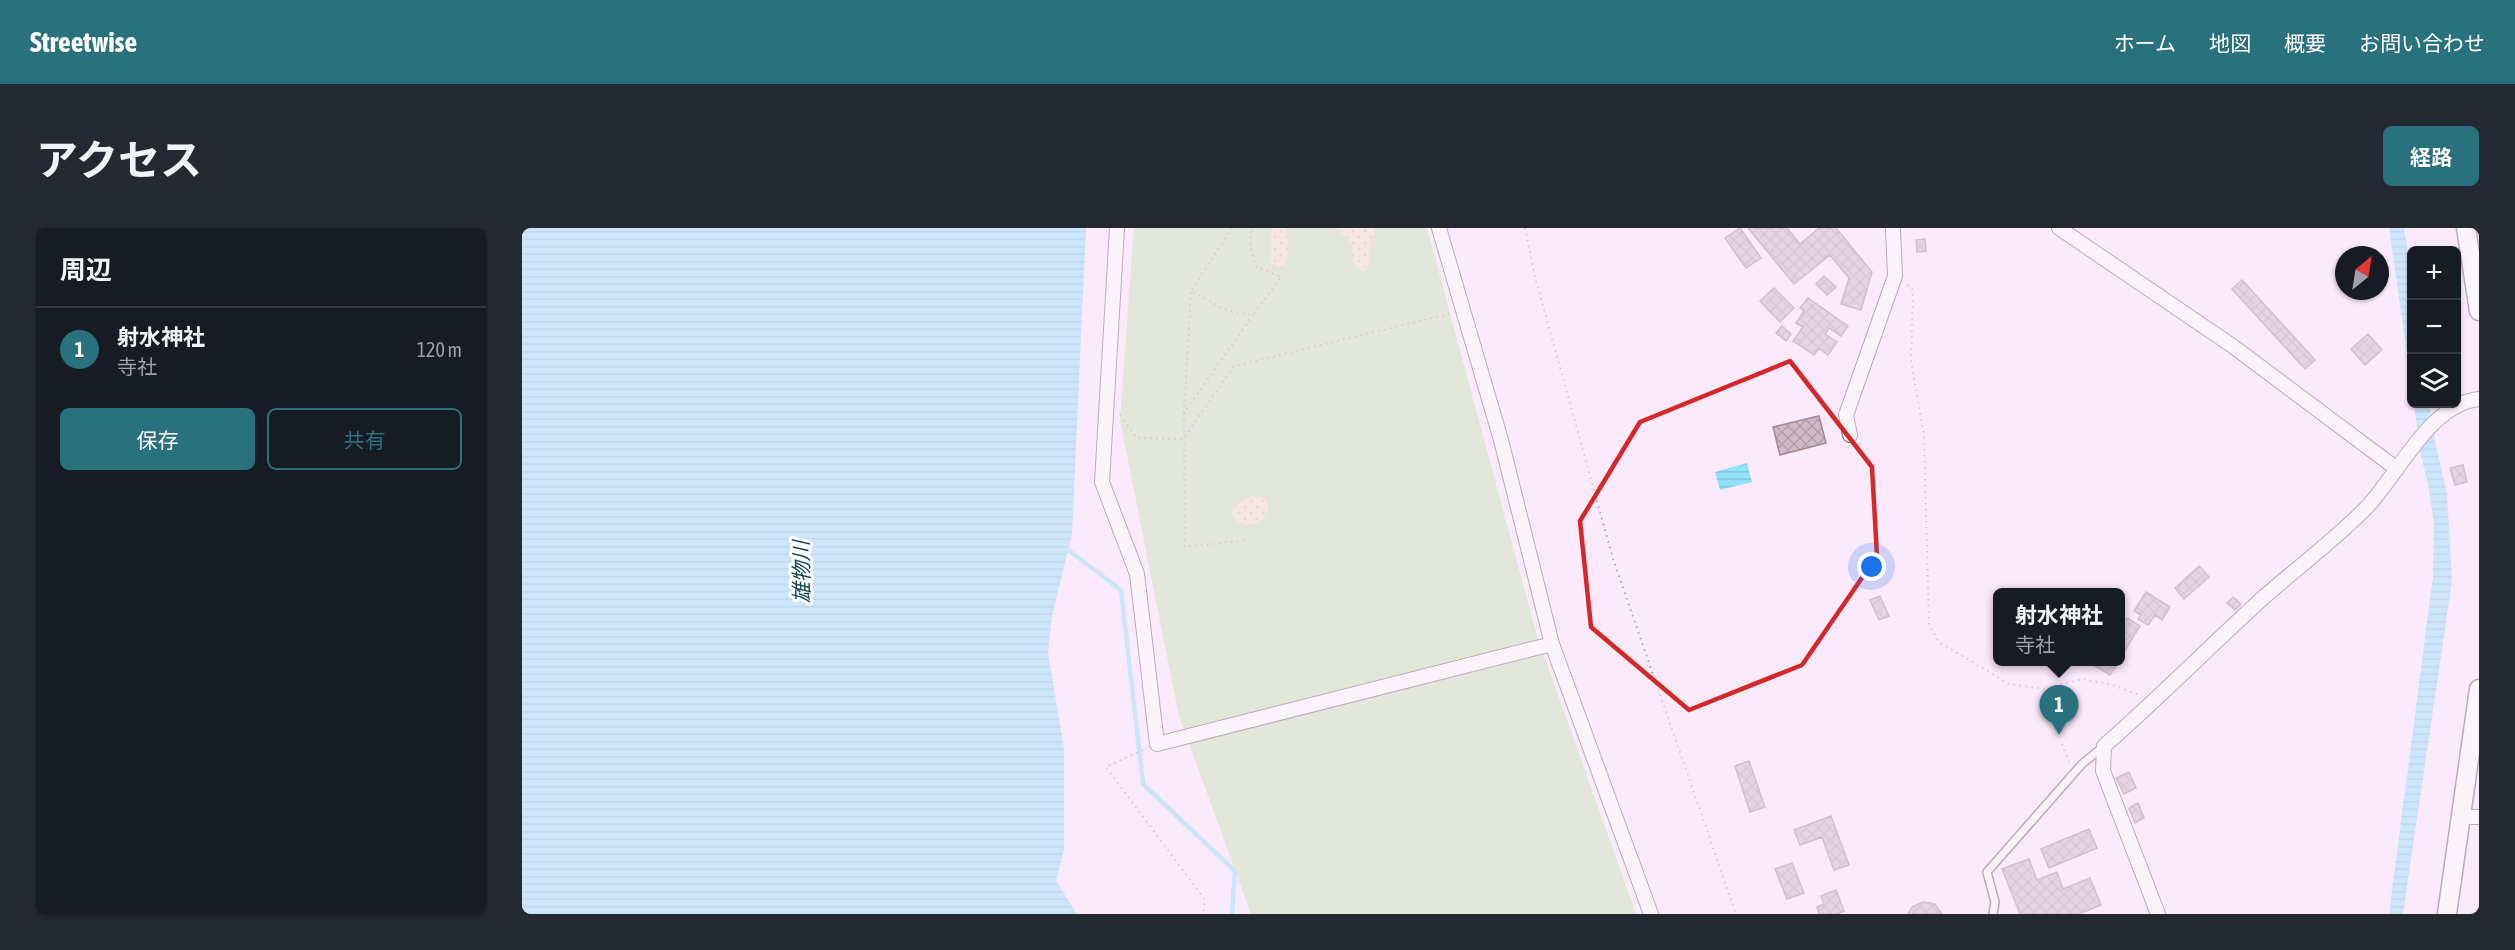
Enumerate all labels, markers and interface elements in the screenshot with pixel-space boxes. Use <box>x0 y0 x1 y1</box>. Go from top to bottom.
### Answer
text: Streetwise <box>30 26 137 58</box>
text: ホーム <box>2114 31 2176 55</box>
text: 地図 <box>2209 31 2251 55</box>
text: 概要 <box>2284 31 2326 55</box>
text: お問い合わせ <box>2359 31 2485 55</box>
button: 経路 <box>2383 126 2479 186</box>
text: アクセス <box>36 136 202 184</box>
north arrow <box>2335 246 2389 300</box>
map controls <box>2407 246 2461 408</box>
button: + <box>2407 246 2461 300</box>
text: 周辺 <box>60 255 112 285</box>
button: − <box>2407 300 2461 354</box>
text: 射水神社 <box>117 324 205 350</box>
text: 1 <box>75 338 84 361</box>
text: 120 m <box>417 338 462 361</box>
button: layers <box>2407 354 2461 408</box>
text: 寺社 <box>117 355 157 378</box>
button: 保存 <box>60 408 255 470</box>
button: 共有 <box>267 408 462 470</box>
water label: 雄物川 <box>788 538 814 604</box>
your location <box>1857 552 1886 581</box>
popup <box>1993 588 2125 666</box>
text: 射水神社 <box>2015 602 2103 628</box>
text: 寺社 <box>2015 633 2055 656</box>
pin: 1 <box>2040 686 2078 735</box>

